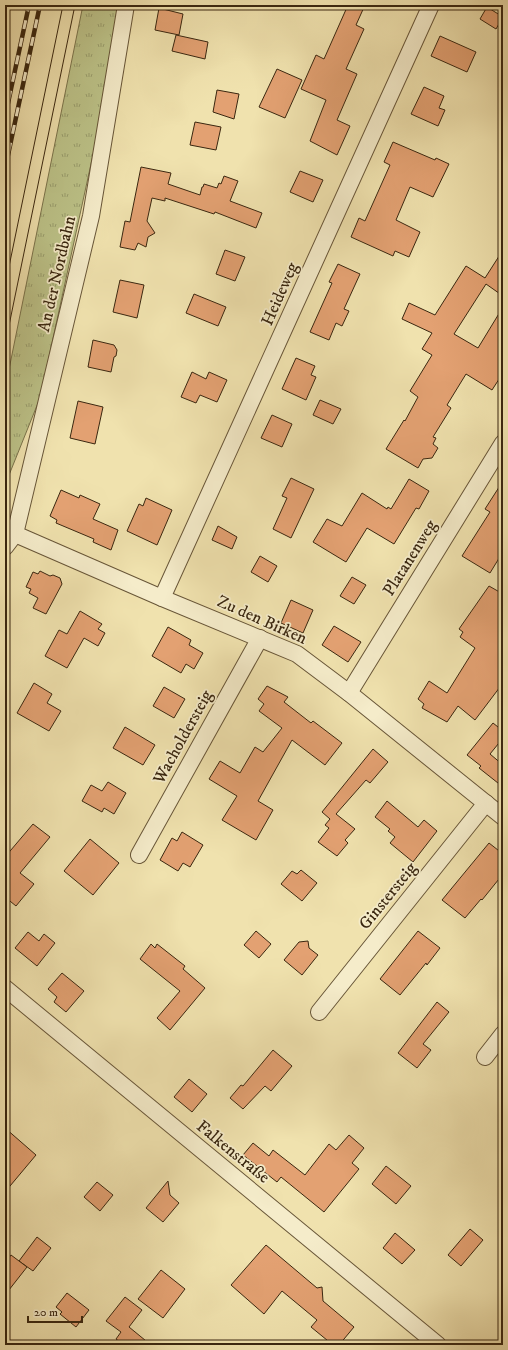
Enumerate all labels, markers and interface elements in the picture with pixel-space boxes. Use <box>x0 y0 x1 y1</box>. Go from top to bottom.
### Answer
street label: An der Nordbahn <box>33 214 81 334</box>
street label: Heideweg <box>256 258 304 329</box>
street label: Platanenweg <box>378 515 442 600</box>
street label: Zu den Birken <box>214 590 311 650</box>
street label: Wacholdersteig <box>148 686 218 789</box>
street label: Ginstersteig <box>354 857 422 934</box>
street label: Falkenstraße <box>192 1116 274 1188</box>
scale bar <box>28 1298 82 1324</box>
text: 20 m <box>34 1305 58 1320</box>

